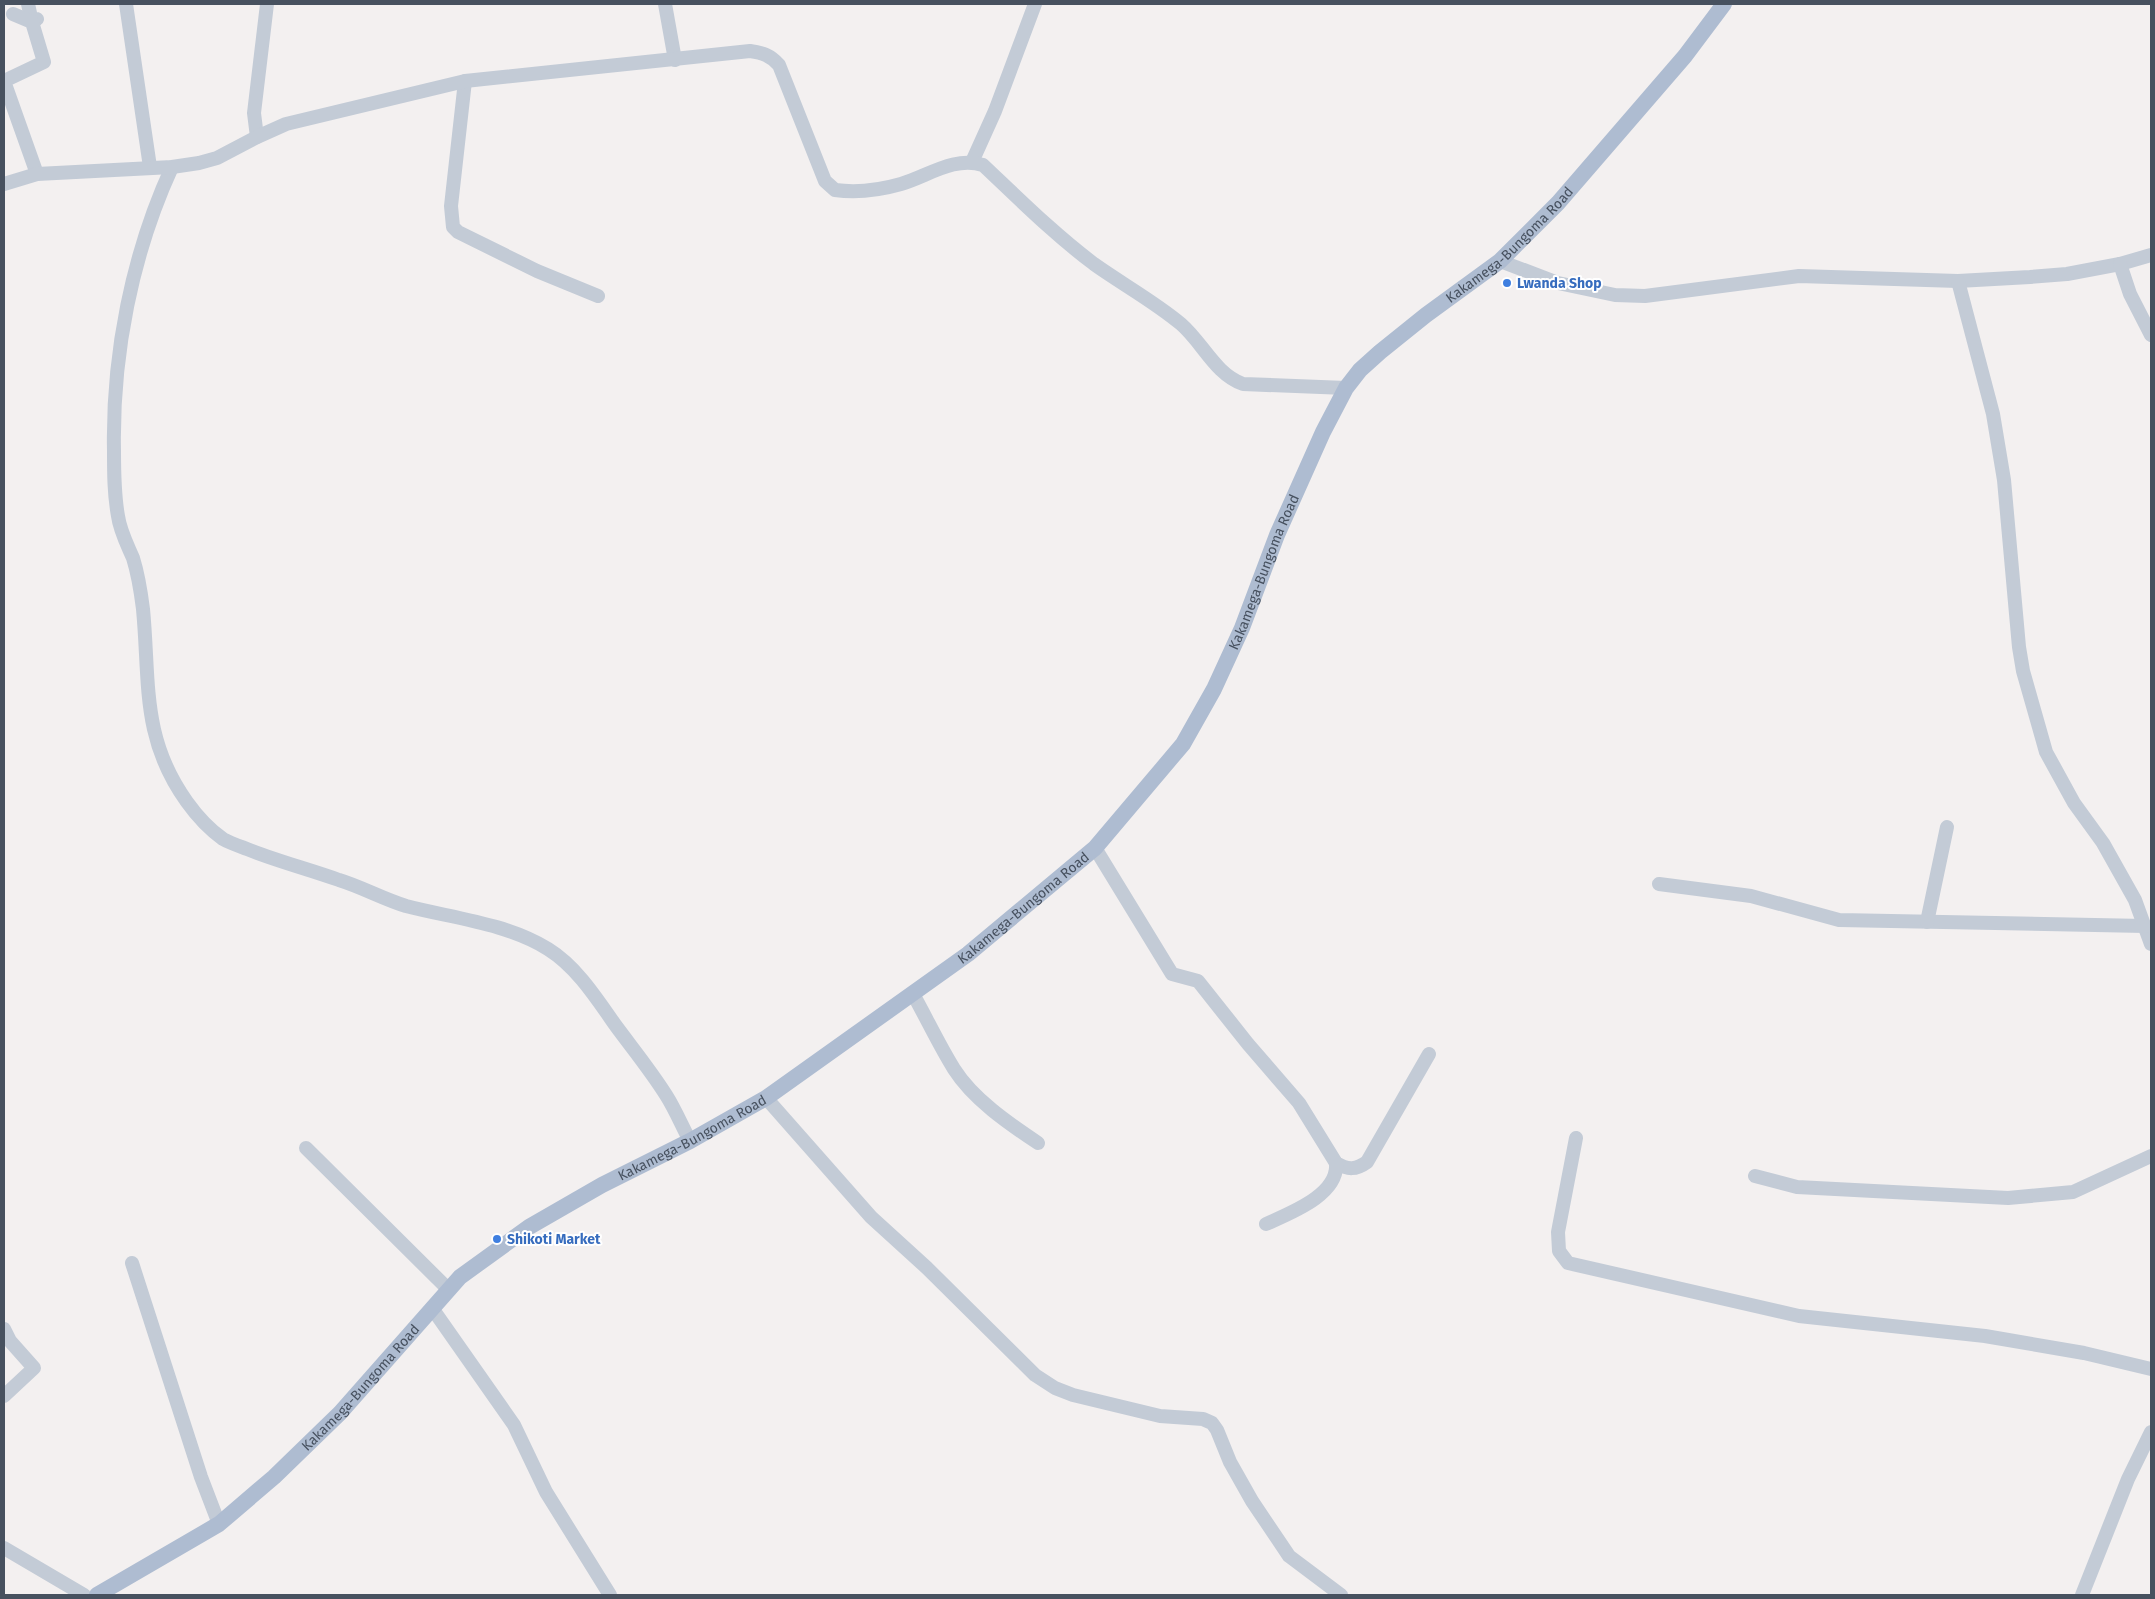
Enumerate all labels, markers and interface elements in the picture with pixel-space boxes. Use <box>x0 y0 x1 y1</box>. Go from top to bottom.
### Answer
street label: Kakamega-Bungoma Road <box>1442 183 1577 306</box>
place label: Lwanda Shop <box>1517 275 1602 292</box>
marker: Lwanda Shop <box>1501 277 1513 289</box>
street label: Kakamega-Bungoma Road <box>1225 492 1303 652</box>
street label: Kakamega-Bungoma Road <box>954 848 1092 967</box>
street label: Kakamega-Bungoma Road <box>615 1091 769 1184</box>
place label: Shikoti Market <box>507 1231 601 1248</box>
marker: Shikoti Market <box>491 1233 503 1245</box>
street label: Kakamega-Bungoma Road <box>298 1321 423 1454</box>

